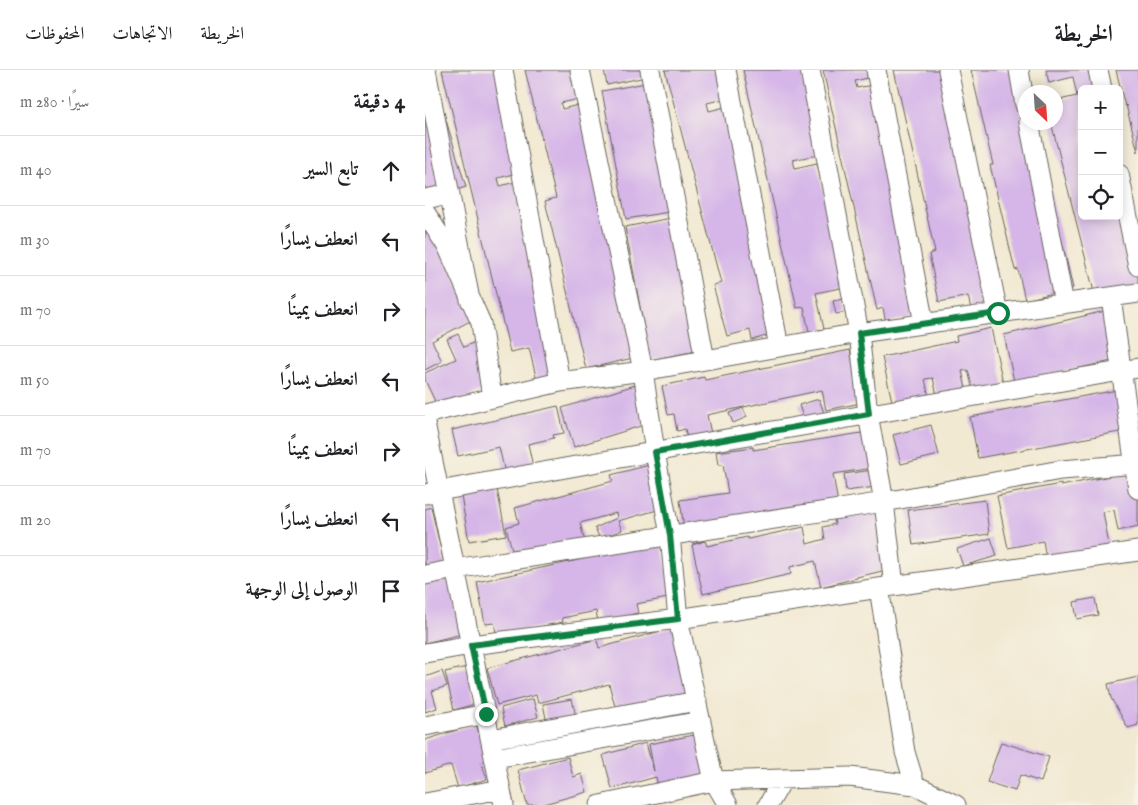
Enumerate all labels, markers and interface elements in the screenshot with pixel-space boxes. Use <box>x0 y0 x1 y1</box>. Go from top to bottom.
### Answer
text: الخريطة <box>1055 19 1113 50</box>
text: المحفوظات <box>25 23 84 46</box>
text: الاتجاهات <box>112 23 172 46</box>
text: الخريطة <box>200 23 244 46</box>
north arrow <box>1018 85 1063 130</box>
map controls <box>1078 85 1123 220</box>
button: + <box>1078 85 1123 130</box>
text: 4 دقيقة <box>353 89 405 116</box>
text: سيرًا · 280 m <box>20 93 89 113</box>
button: − <box>1078 130 1123 175</box>
icon: ahead <box>377 157 405 185</box>
text: تابع السير <box>304 158 358 182</box>
text: 40 m <box>20 161 52 181</box>
button: locate <box>1078 175 1123 220</box>
icon: left <box>377 227 405 255</box>
text: انعطف يسارًا <box>280 228 358 252</box>
text: 30 m <box>20 231 50 251</box>
icon: right <box>377 297 405 325</box>
text: انعطف يمينًا <box>288 298 358 322</box>
text: 70 m <box>20 301 51 321</box>
route start <box>987 302 1010 325</box>
icon: left <box>377 367 405 395</box>
text: انعطف يسارًا <box>280 368 358 392</box>
text: 50 m <box>20 371 49 391</box>
icon: right <box>377 437 405 465</box>
text: انعطف يمينًا <box>288 438 358 462</box>
text: 70 m <box>20 441 51 461</box>
icon: left <box>377 507 405 535</box>
text: انعطف يسارًا <box>280 508 358 532</box>
text: 20 m <box>20 511 51 531</box>
icon: arrive <box>377 577 405 605</box>
text: الوصول إلى الوجهة <box>246 578 358 602</box>
route end <box>475 703 498 726</box>

